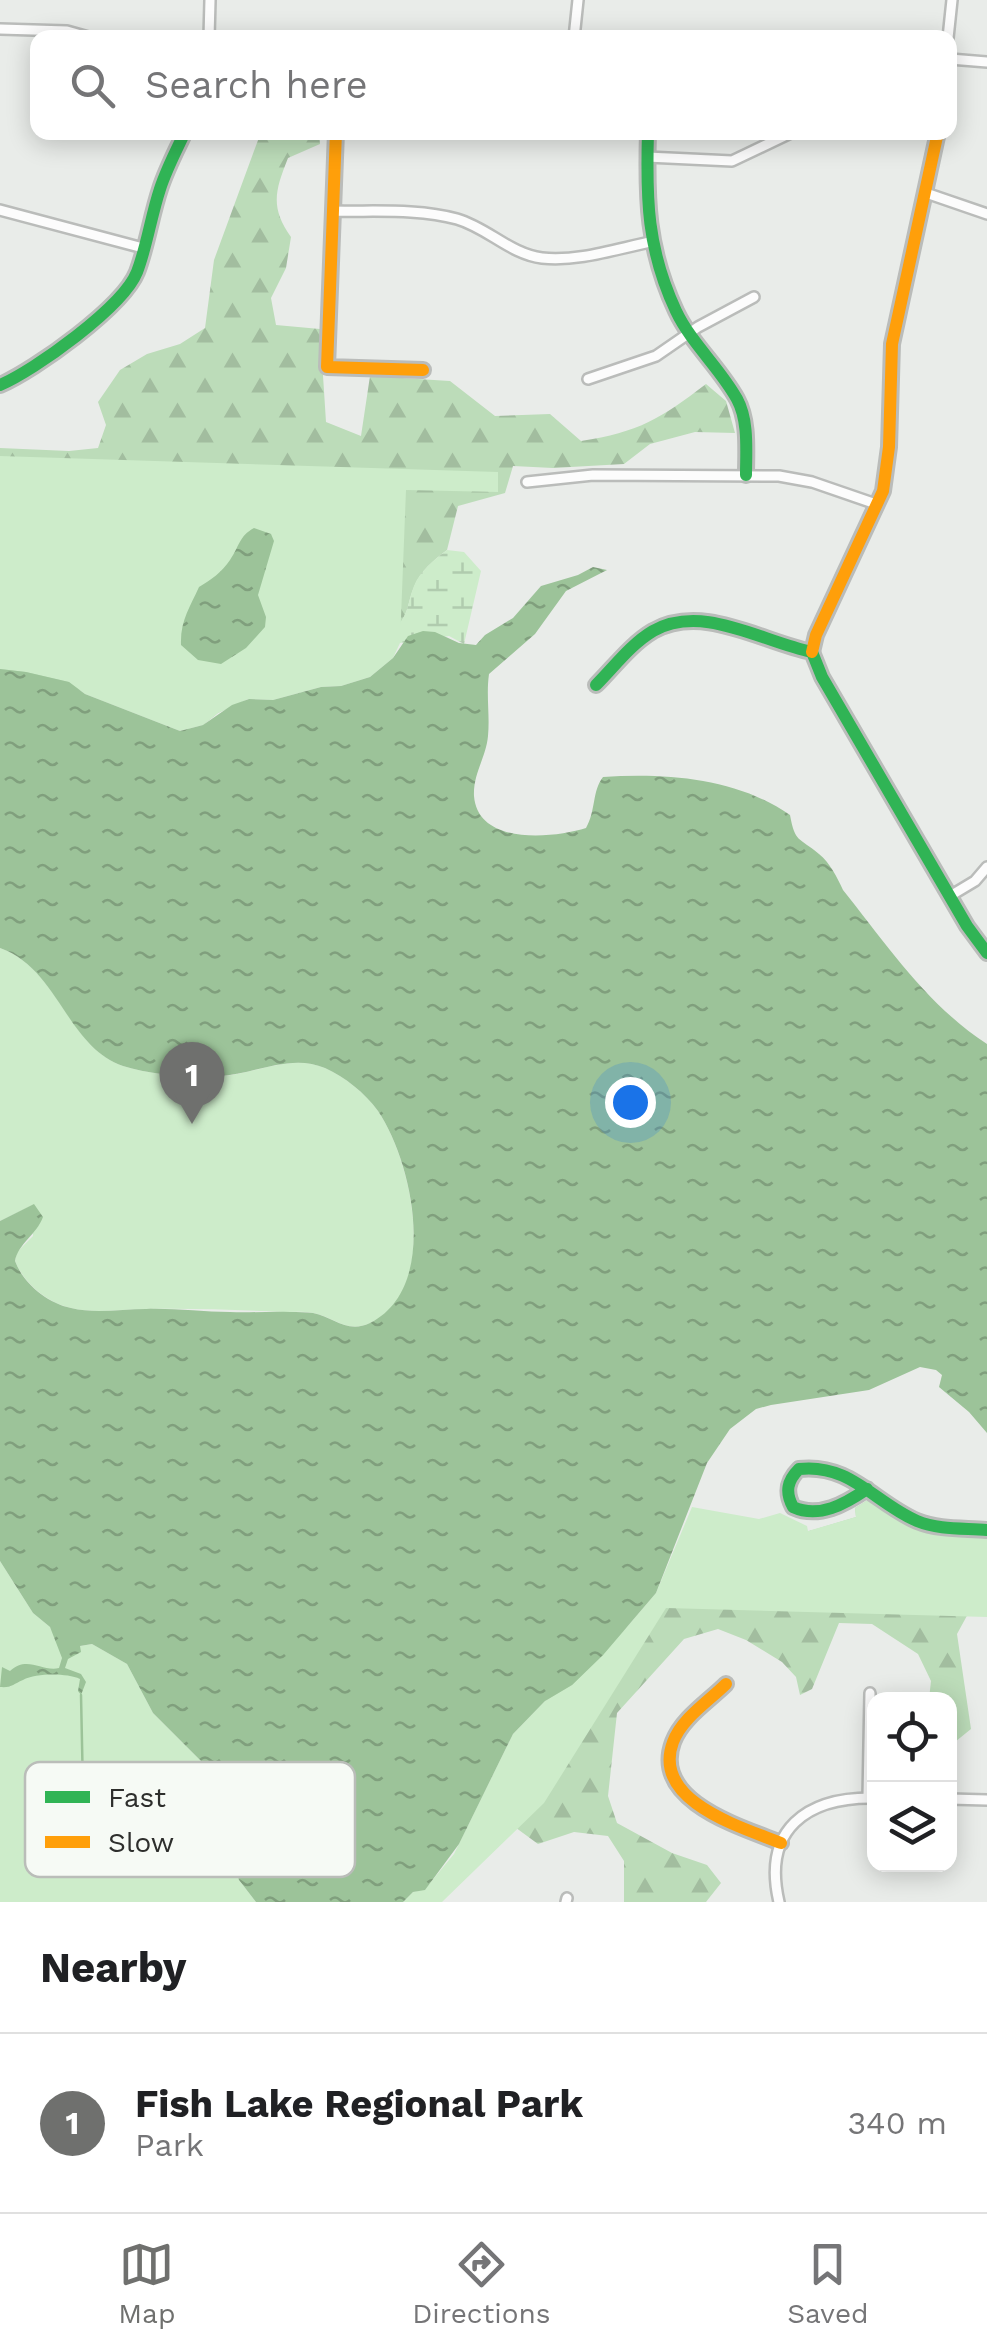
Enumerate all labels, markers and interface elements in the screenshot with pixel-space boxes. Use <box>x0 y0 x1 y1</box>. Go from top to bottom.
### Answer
search box <box>30 30 957 140</box>
icon: search <box>65 58 120 113</box>
text: Search here <box>145 63 368 107</box>
pin: 1 <box>160 1042 224 1124</box>
your location <box>605 1077 656 1128</box>
map controls <box>867 1692 957 1872</box>
button: locate <box>867 1692 957 1782</box>
legend <box>25 1762 355 1877</box>
text: Fast <box>108 1781 166 1814</box>
button: layers <box>867 1782 957 1872</box>
text: Slow <box>108 1826 174 1859</box>
text: Nearby <box>40 1943 187 1992</box>
text: Fish Lake Regional Park <box>135 2082 583 2126</box>
text: 1 <box>66 2104 79 2142</box>
text: 340 m <box>847 2104 947 2142</box>
text: Park <box>135 2126 204 2164</box>
tab: Map <box>118 2237 176 2330</box>
tab: Directions <box>412 2237 551 2330</box>
tab: Saved <box>787 2237 869 2330</box>

